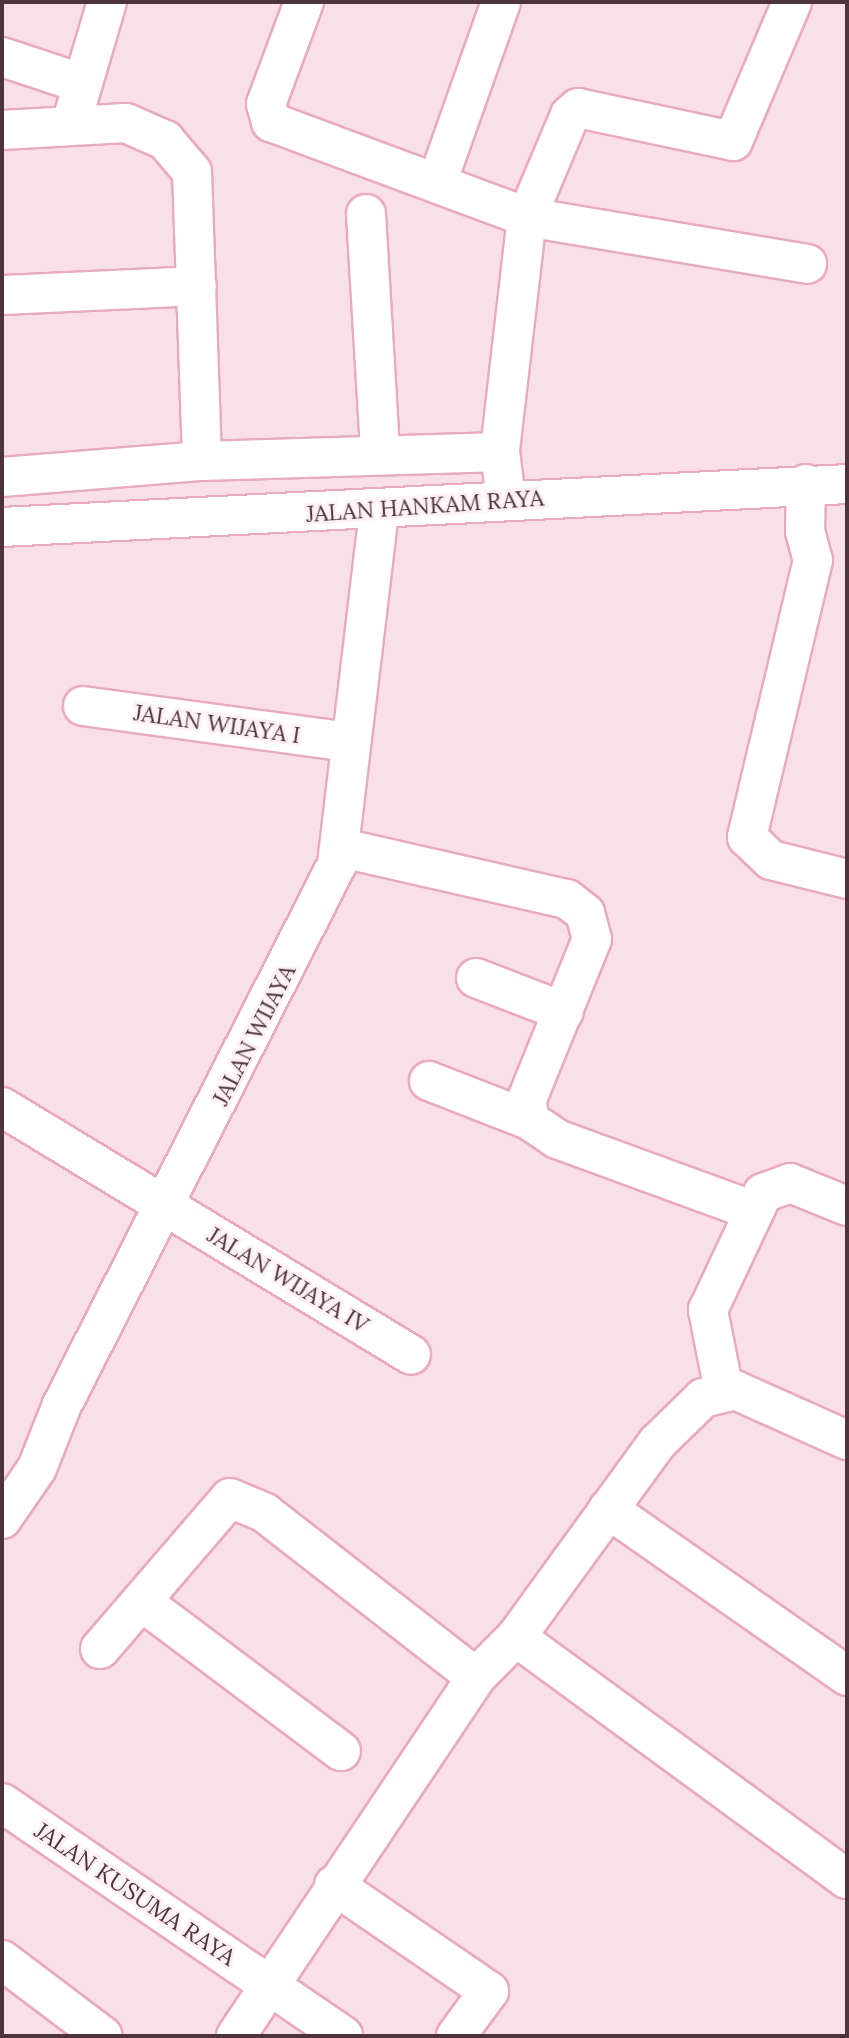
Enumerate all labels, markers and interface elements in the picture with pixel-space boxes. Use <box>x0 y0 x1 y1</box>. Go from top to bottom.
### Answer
street label: JALAN HANKAM RAYA <box>305 484 545 528</box>
street label: JALAN WIJAYA I <box>132 699 302 749</box>
street label: JALAN WIJAYA <box>207 960 301 1110</box>
street label: JALAN WIJAYA IV <box>202 1221 374 1339</box>
street label: JALAN KUSUMA RAYA <box>29 1817 241 1971</box>

